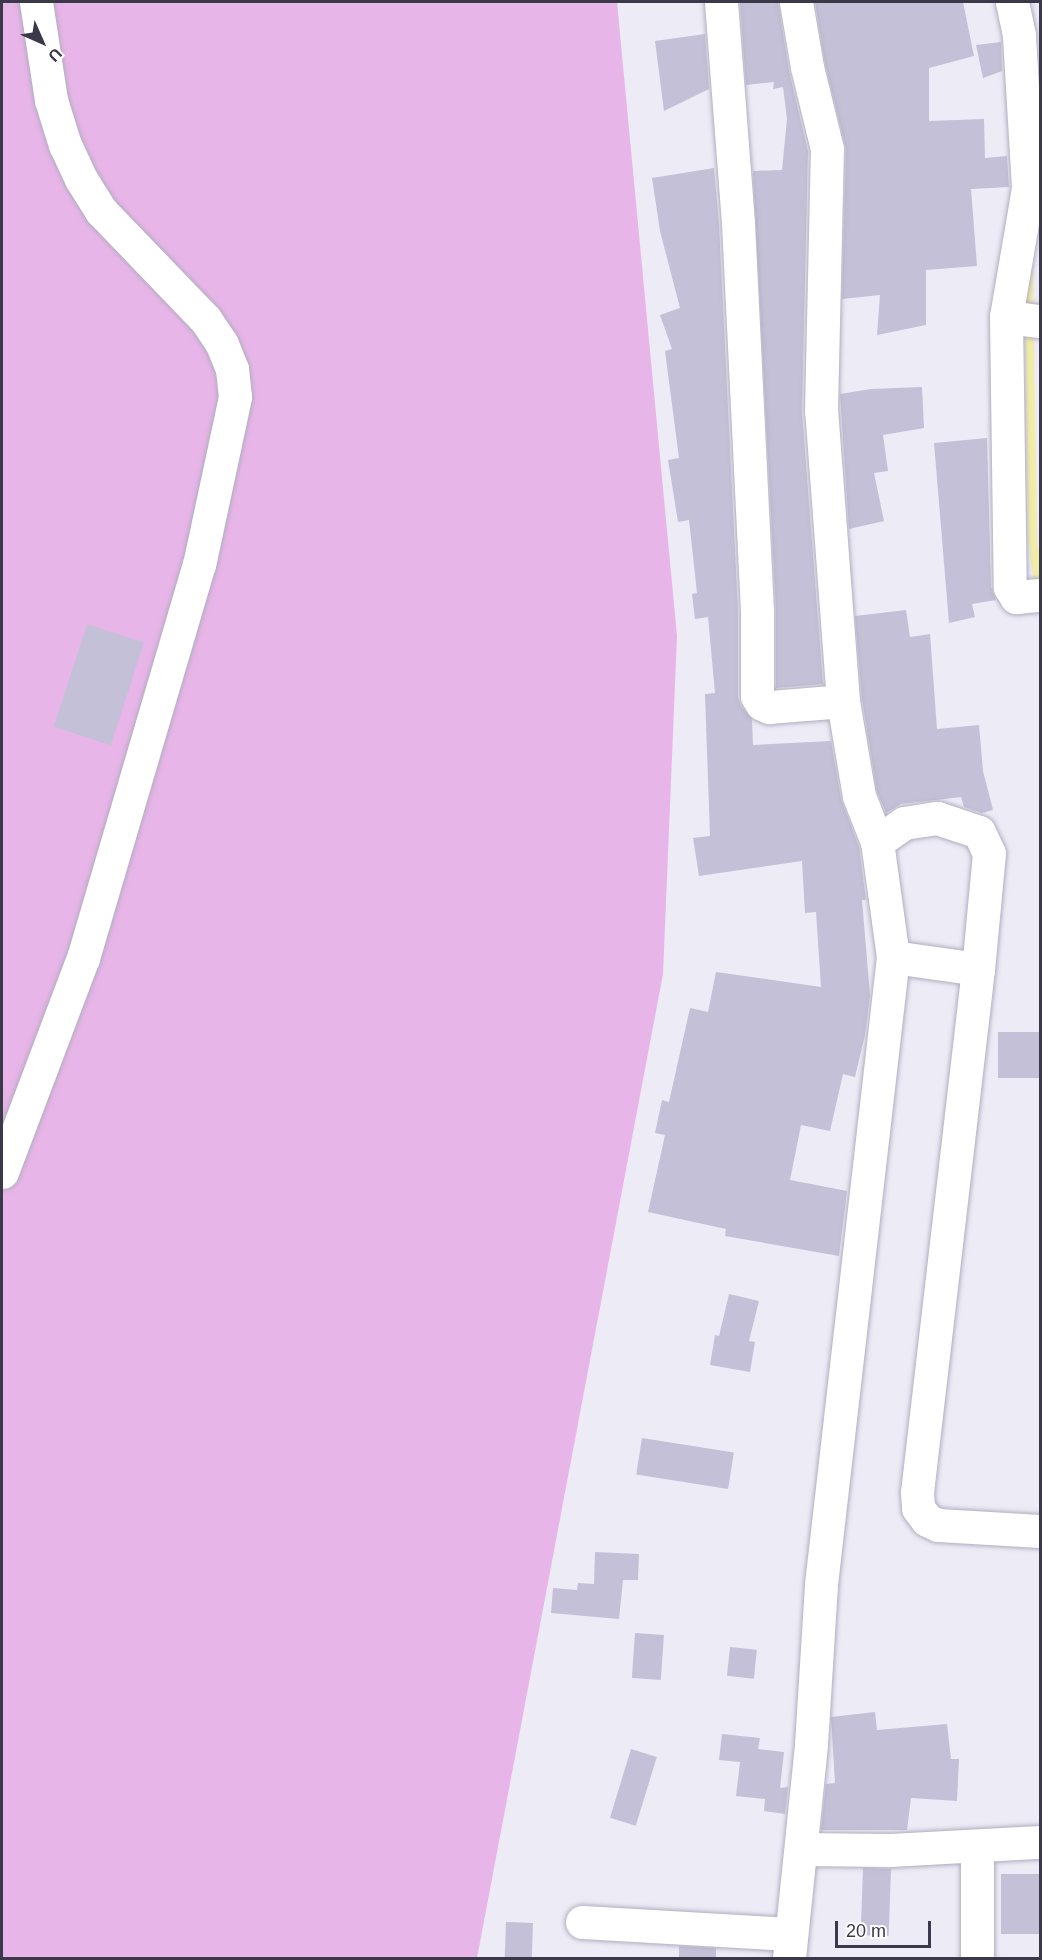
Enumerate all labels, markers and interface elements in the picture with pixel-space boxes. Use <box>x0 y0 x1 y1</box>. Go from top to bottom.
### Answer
north arrow <box>12 12 72 72</box>
text: U <box>45 45 65 65</box>
scale bar <box>838 1909 934 1947</box>
text: 20 m <box>846 1921 886 1941</box>

